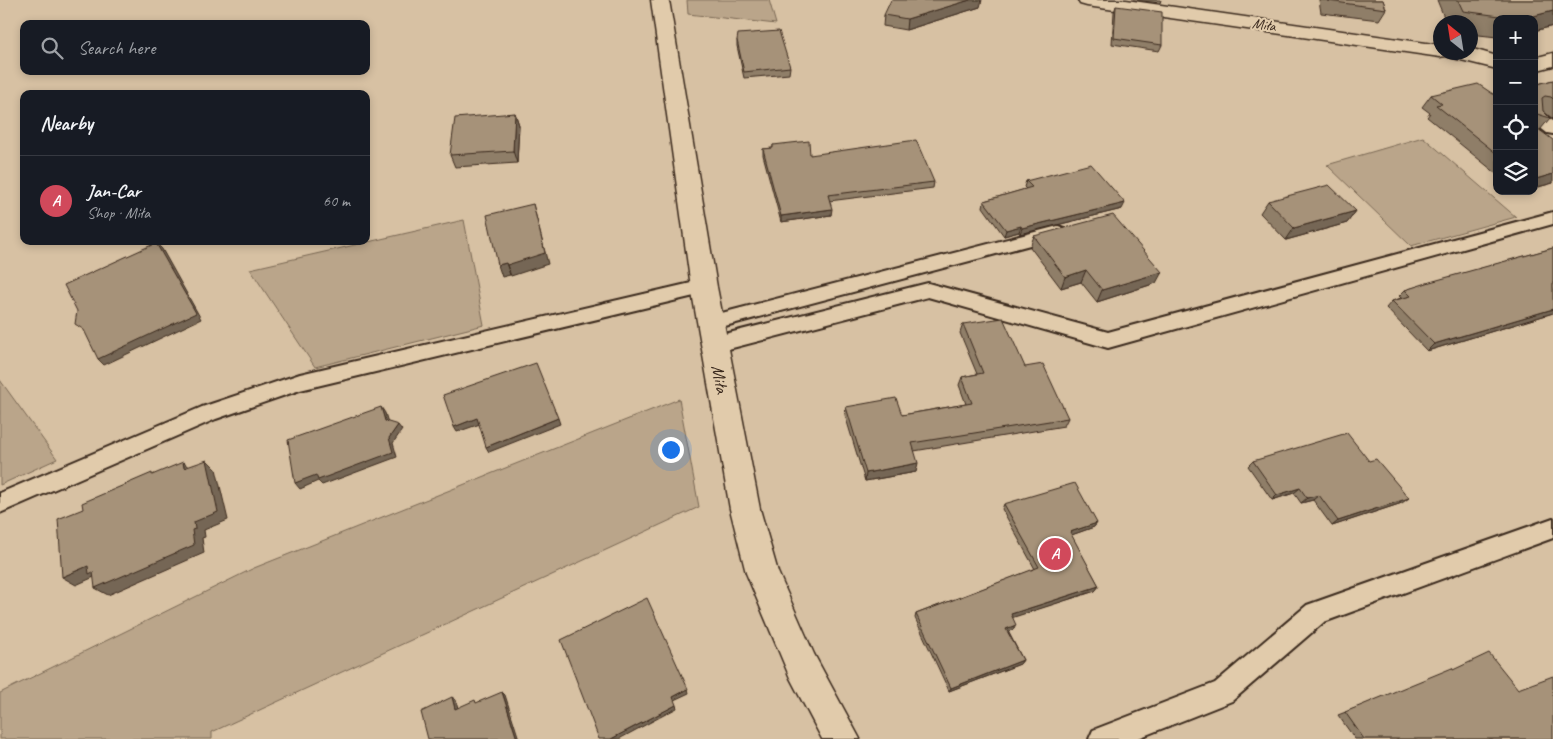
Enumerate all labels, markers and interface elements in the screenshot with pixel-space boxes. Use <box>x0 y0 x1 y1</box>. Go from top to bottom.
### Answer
street label: Miła <box>1251 14 1278 36</box>
north arrow <box>1433 15 1478 60</box>
map controls <box>1493 15 1538 195</box>
button: + <box>1493 15 1538 60</box>
search box <box>20 20 370 75</box>
icon: search <box>38 34 66 62</box>
text: Search here <box>78 36 155 60</box>
button: − <box>1493 60 1538 105</box>
button: locate <box>1493 105 1538 150</box>
text: Nearby <box>40 110 93 136</box>
button: layers <box>1493 150 1538 195</box>
text: Jan-Car <box>87 179 141 203</box>
text: A <box>52 191 60 211</box>
text: 60 m <box>323 191 350 211</box>
text: Shop · Miła <box>87 203 150 223</box>
street label: Miła <box>706 363 734 396</box>
your location <box>658 437 684 463</box>
pin: A <box>1039 535 1071 573</box>

